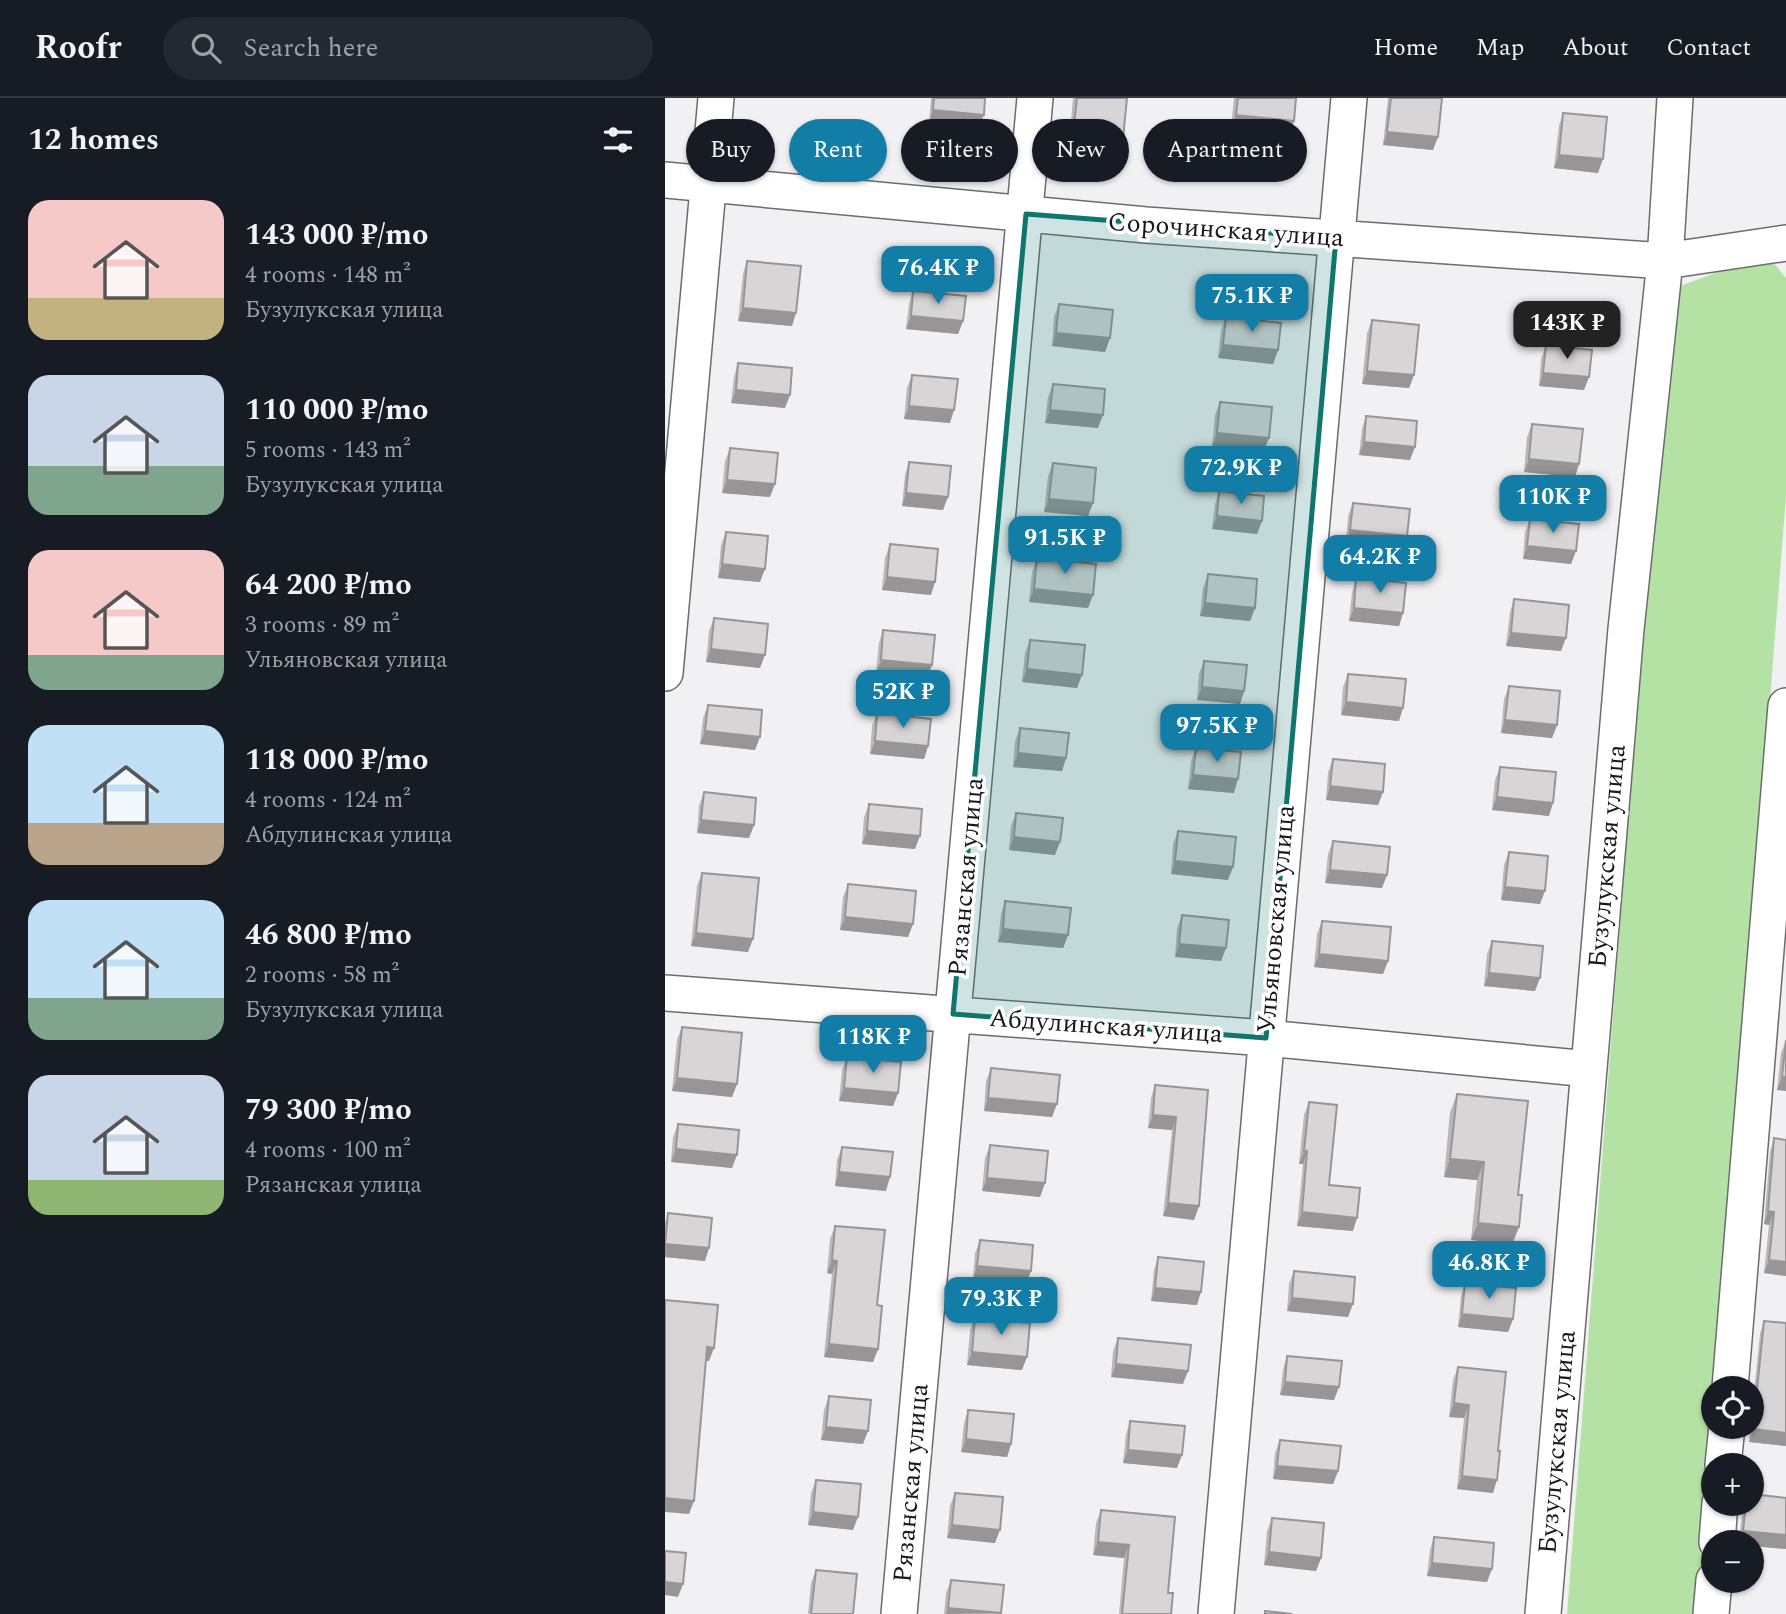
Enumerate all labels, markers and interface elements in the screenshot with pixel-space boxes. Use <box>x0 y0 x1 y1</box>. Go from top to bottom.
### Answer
search box <box>163 17 653 80</box>
text: Roofr <box>35 23 121 73</box>
text: Search here <box>243 28 378 68</box>
icon: search <box>187 29 225 67</box>
text: Home <box>1373 30 1438 66</box>
text: Map <box>1476 30 1524 66</box>
text: About <box>1562 30 1628 66</box>
text: Contact <box>1666 30 1751 66</box>
text: 12 homes <box>28 117 159 163</box>
chip: Buy <box>686 119 775 182</box>
chip: Rent <box>789 119 887 182</box>
chip: Filters <box>901 119 1018 182</box>
chip: New <box>1032 119 1129 182</box>
chip: Apartment <box>1143 119 1307 182</box>
icon: filters <box>599 121 637 159</box>
street label: Сорочинская улица <box>1107 202 1346 258</box>
text: 143 000 ₽/mo <box>245 212 429 258</box>
icon: home <box>84 228 168 312</box>
pin: 76.4K ₽ <box>873 246 1003 306</box>
text: 76.4K ₽ <box>897 251 979 286</box>
text: 4 rooms · 148 m² <box>245 258 411 293</box>
pin: 75.1K ₽ <box>1187 274 1317 334</box>
text: 75.1K ₽ <box>1211 279 1293 314</box>
text: Бузулукская улица <box>245 293 443 328</box>
pin: 143K ₽ <box>1510 302 1624 361</box>
text: 143K ₽ <box>1529 306 1605 341</box>
text: 110 000 ₽/mo <box>245 387 429 433</box>
icon: home <box>84 403 168 487</box>
text: 5 rooms · 143 m² <box>245 433 411 468</box>
pin: 72.9K ₽ <box>1176 446 1306 506</box>
text: 72.9K ₽ <box>1200 451 1282 486</box>
text: Бузулукская улица <box>245 468 443 503</box>
pin: 110K ₽ <box>1496 476 1610 535</box>
text: 110K ₽ <box>1515 480 1591 515</box>
pin: 91.5K ₽ <box>1000 517 1130 576</box>
text: 91.5K ₽ <box>1024 521 1106 556</box>
pin: 64.2K ₽ <box>1315 536 1445 595</box>
text: 64.2K ₽ <box>1339 540 1421 575</box>
text: 64 200 ₽/mo <box>245 562 412 608</box>
icon: home <box>84 578 168 662</box>
text: 3 rooms · 89 m² <box>245 608 399 643</box>
text: Ульяновская улица <box>245 643 448 678</box>
pin: 52K ₽ <box>854 670 952 730</box>
text: 52K ₽ <box>872 675 934 710</box>
pin: 97.5K ₽ <box>1152 704 1282 764</box>
text: 97.5K ₽ <box>1176 709 1258 744</box>
text: 118 000 ₽/mo <box>245 737 429 783</box>
street label: Бузулукская улица <box>1577 742 1637 969</box>
icon: home <box>84 753 168 837</box>
street label: Рязанская улица <box>937 775 995 978</box>
text: 4 rooms · 124 m² <box>245 783 411 818</box>
street label: Ульяновская улица <box>1246 803 1306 1035</box>
text: Абдулинская улица <box>245 818 452 853</box>
text: 46 800 ₽/mo <box>245 912 412 958</box>
icon: home <box>84 928 168 1012</box>
text: 2 rooms · 58 m² <box>245 958 399 993</box>
text: Бузулукская улица <box>245 993 443 1028</box>
street label: Абдулинская улица <box>988 998 1225 1054</box>
pin: 118K ₽ <box>816 1016 930 1075</box>
text: 118K ₽ <box>835 1020 911 1055</box>
text: 79 300 ₽/mo <box>245 1087 412 1133</box>
icon: home <box>84 1103 168 1187</box>
text: 4 rooms · 100 m² <box>245 1133 411 1168</box>
text: Рязанская улица <box>245 1168 422 1203</box>
pin: 46.8K ₽ <box>1424 1242 1554 1301</box>
text: 46.8K ₽ <box>1448 1246 1530 1281</box>
pin: 79.3K ₽ <box>936 1278 1066 1337</box>
text: 79.3K ₽ <box>960 1282 1042 1317</box>
street label: Бузулукская улица <box>1527 1328 1587 1555</box>
map controls <box>1701 1376 1764 1593</box>
button: locate <box>1701 1376 1764 1439</box>
street label: Рязанская улица <box>882 1381 940 1584</box>
button: + <box>1701 1453 1764 1516</box>
button: − <box>1701 1530 1764 1593</box>

